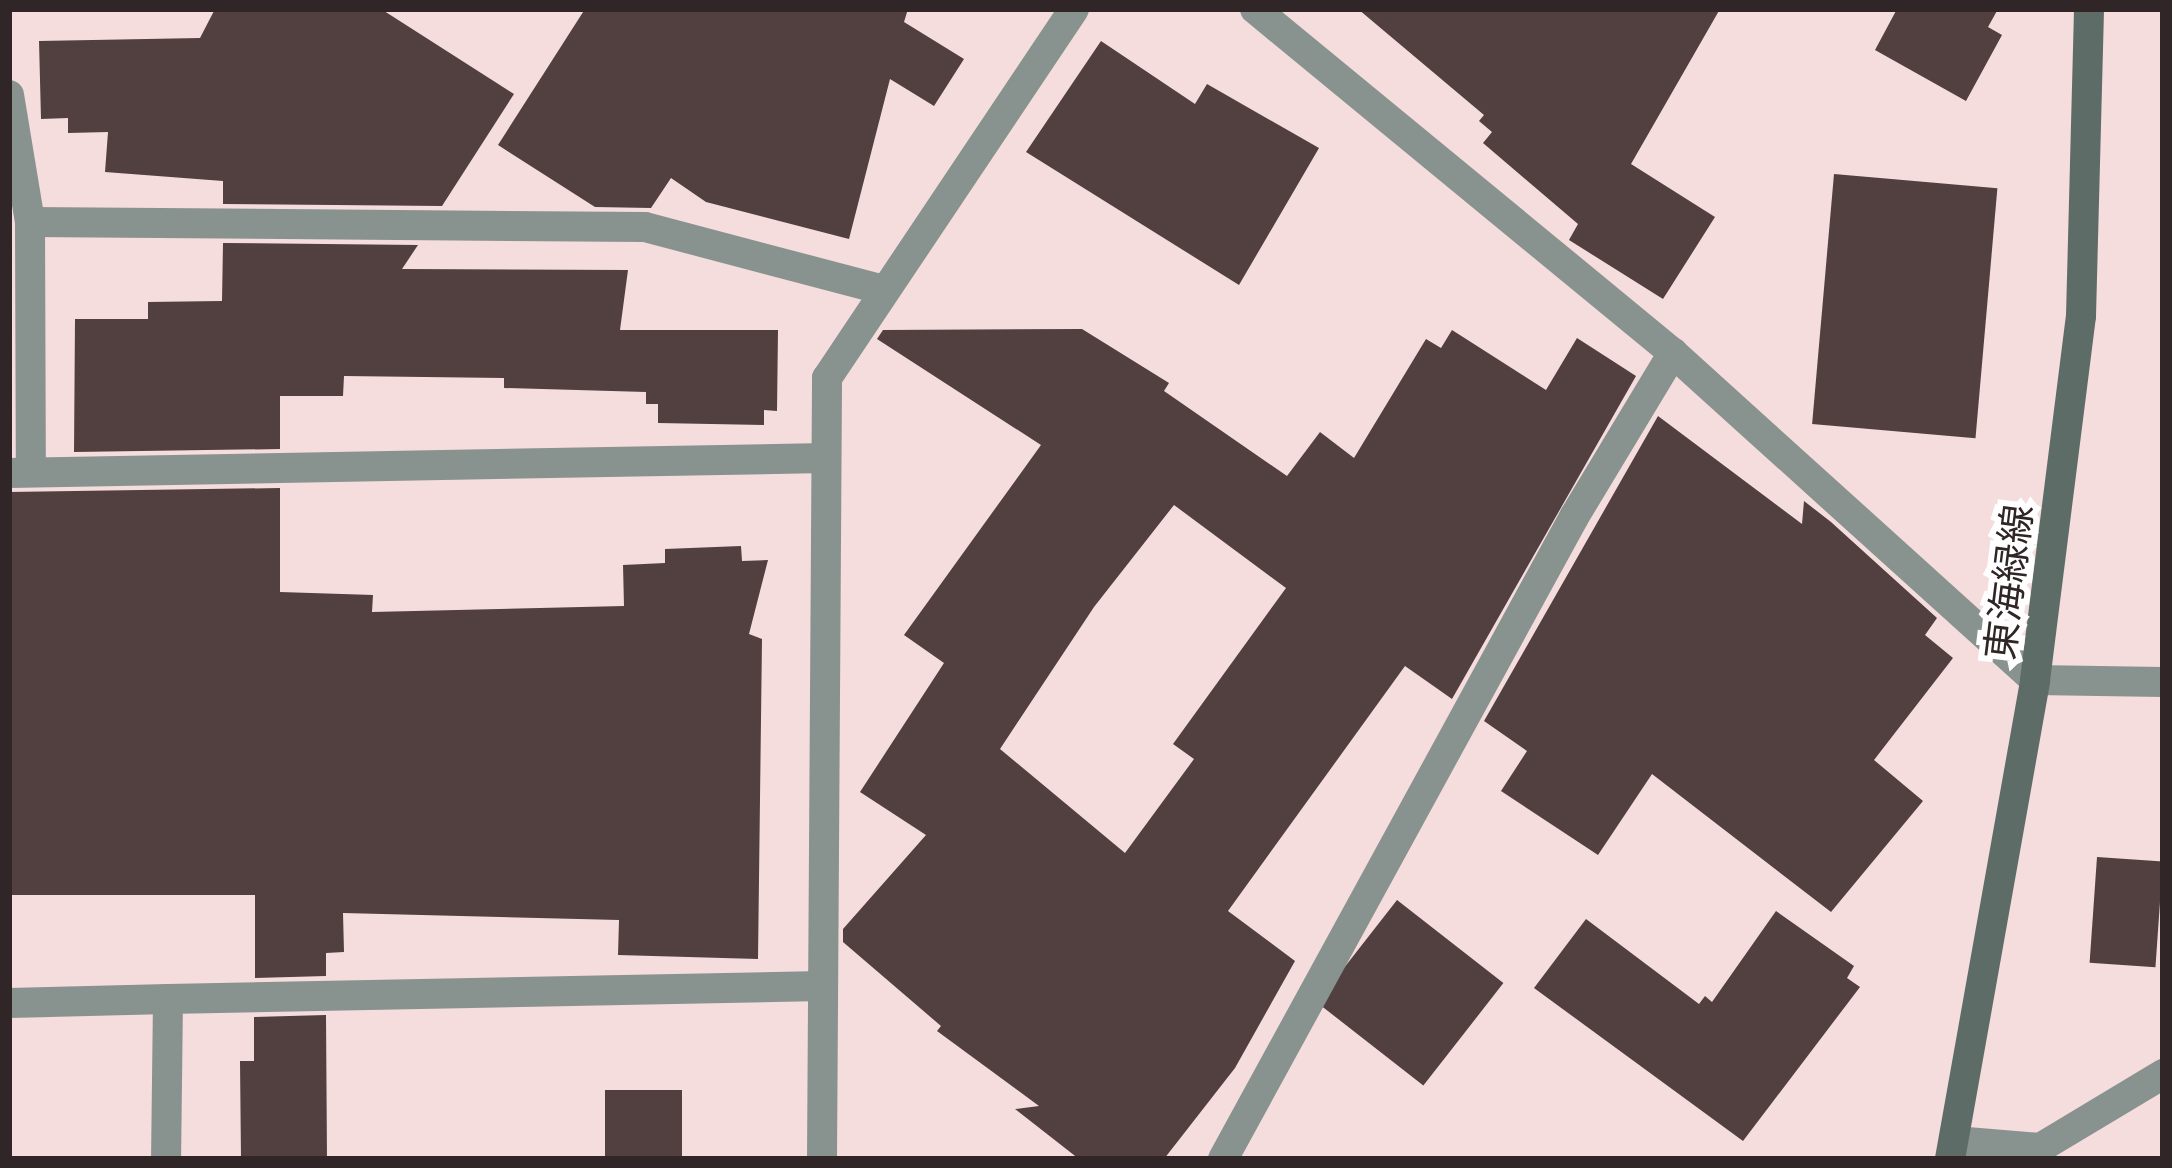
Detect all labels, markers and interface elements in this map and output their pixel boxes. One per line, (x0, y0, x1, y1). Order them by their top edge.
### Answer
street label: 東海緑線 (1975, 502, 2041, 662)

